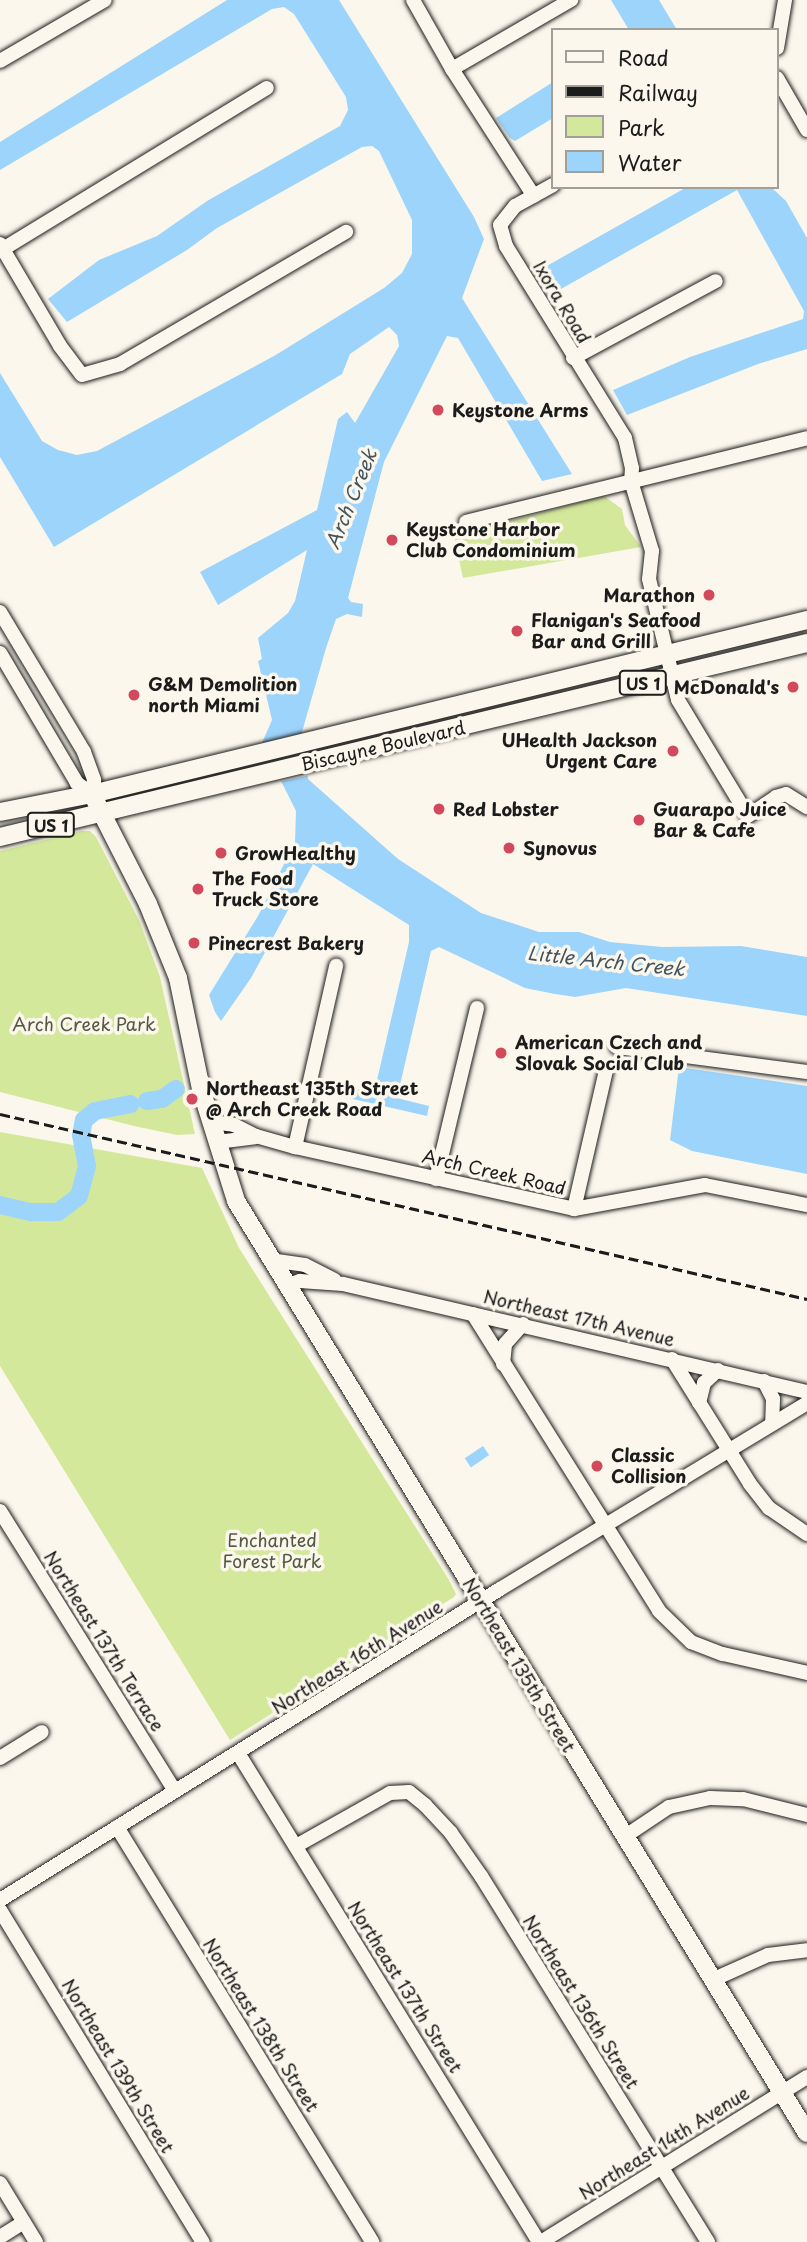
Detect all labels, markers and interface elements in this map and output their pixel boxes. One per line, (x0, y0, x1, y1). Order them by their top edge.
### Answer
legend (552, 28, 779, 189)
text: Road (618, 41, 669, 73)
text: Railway (618, 76, 698, 108)
text: Park (618, 111, 665, 143)
text: Water (618, 146, 681, 178)
street label: Ixora Road (529, 257, 595, 347)
place label: Keystone Arms (452, 399, 589, 421)
marker: Keystone Arms (430, 402, 446, 418)
water label: Arch Creek (320, 445, 382, 553)
place label: Keystone Harbor Club Condominium (406, 519, 576, 562)
marker: Keystone Harbor Club Condominium (384, 532, 400, 548)
place label: Marathon (604, 584, 695, 606)
marker: Marathon (701, 587, 717, 603)
place label: Flanigan's Seafood Bar and Grill (531, 610, 701, 652)
marker: Flanigan's Seafood Bar and Grill (509, 623, 525, 639)
road number: US 1 (618, 670, 668, 696)
place label: G&M Demolition north Miami (148, 674, 299, 716)
place label: McDonald's (674, 676, 779, 698)
marker: McDonald's (785, 679, 801, 695)
marker: G&M Demolition north Miami (126, 687, 142, 703)
street label: Biscayne Boulevard (298, 716, 468, 776)
place label: UHealth Jackson Urgent Care (501, 730, 657, 772)
marker: UHealth Jackson Urgent Care (663, 741, 683, 761)
place label: Red Lobster (453, 798, 561, 820)
place label: Guarapo Juice Bar & Cafe (653, 799, 786, 842)
marker: Red Lobster (431, 801, 447, 817)
road number: US 1 (26, 812, 76, 838)
marker: Guarapo Juice Bar & Cafe (631, 812, 647, 828)
place label: Synovus (523, 837, 597, 859)
marker: Synovus (501, 840, 517, 856)
place label: GrowHealthy (235, 842, 356, 864)
marker: GrowHealthy (213, 845, 229, 861)
place label: The Food Truck Store (212, 868, 319, 910)
marker: The Food Truck Store (190, 881, 206, 897)
place label: Pinecrest Bakery (208, 932, 364, 954)
marker: Pinecrest Bakery (186, 935, 202, 951)
water label: Little Arch Creek (525, 941, 687, 981)
park label: Arch Creek Park (10, 1013, 158, 1035)
place label: American Czech and Slovak Social Club (515, 1032, 703, 1074)
marker: American Czech and Slovak Social Club (493, 1045, 509, 1061)
place label: Northeast 135th Street @ Arch Creek Road (206, 1078, 418, 1120)
marker: Northeast 135th Street @ Arch Creek Road (184, 1091, 200, 1107)
street label: Arch Creek Road (418, 1145, 570, 1199)
street label: Northeast 17th Avenue (481, 1285, 677, 1351)
place label: Classic Collision (611, 1445, 686, 1488)
marker: Classic Collision (589, 1458, 605, 1474)
park label: Enchanted Forest Park (222, 1530, 322, 1572)
street label: Northeast 137th Terrace (39, 1547, 169, 1735)
street label: Northeast 135th Street (458, 1574, 580, 1756)
street label: Northeast 16th Avenue (267, 1595, 447, 1719)
street label: Northeast 137th Street (343, 1897, 467, 2077)
street label: Northeast 136th Street (518, 1911, 644, 2093)
street label: Northeast 138th Street (199, 1934, 323, 2116)
street label: Northeast 139th Street (58, 1975, 178, 2157)
street label: Northeast 14th Avenue (575, 2082, 753, 2204)

